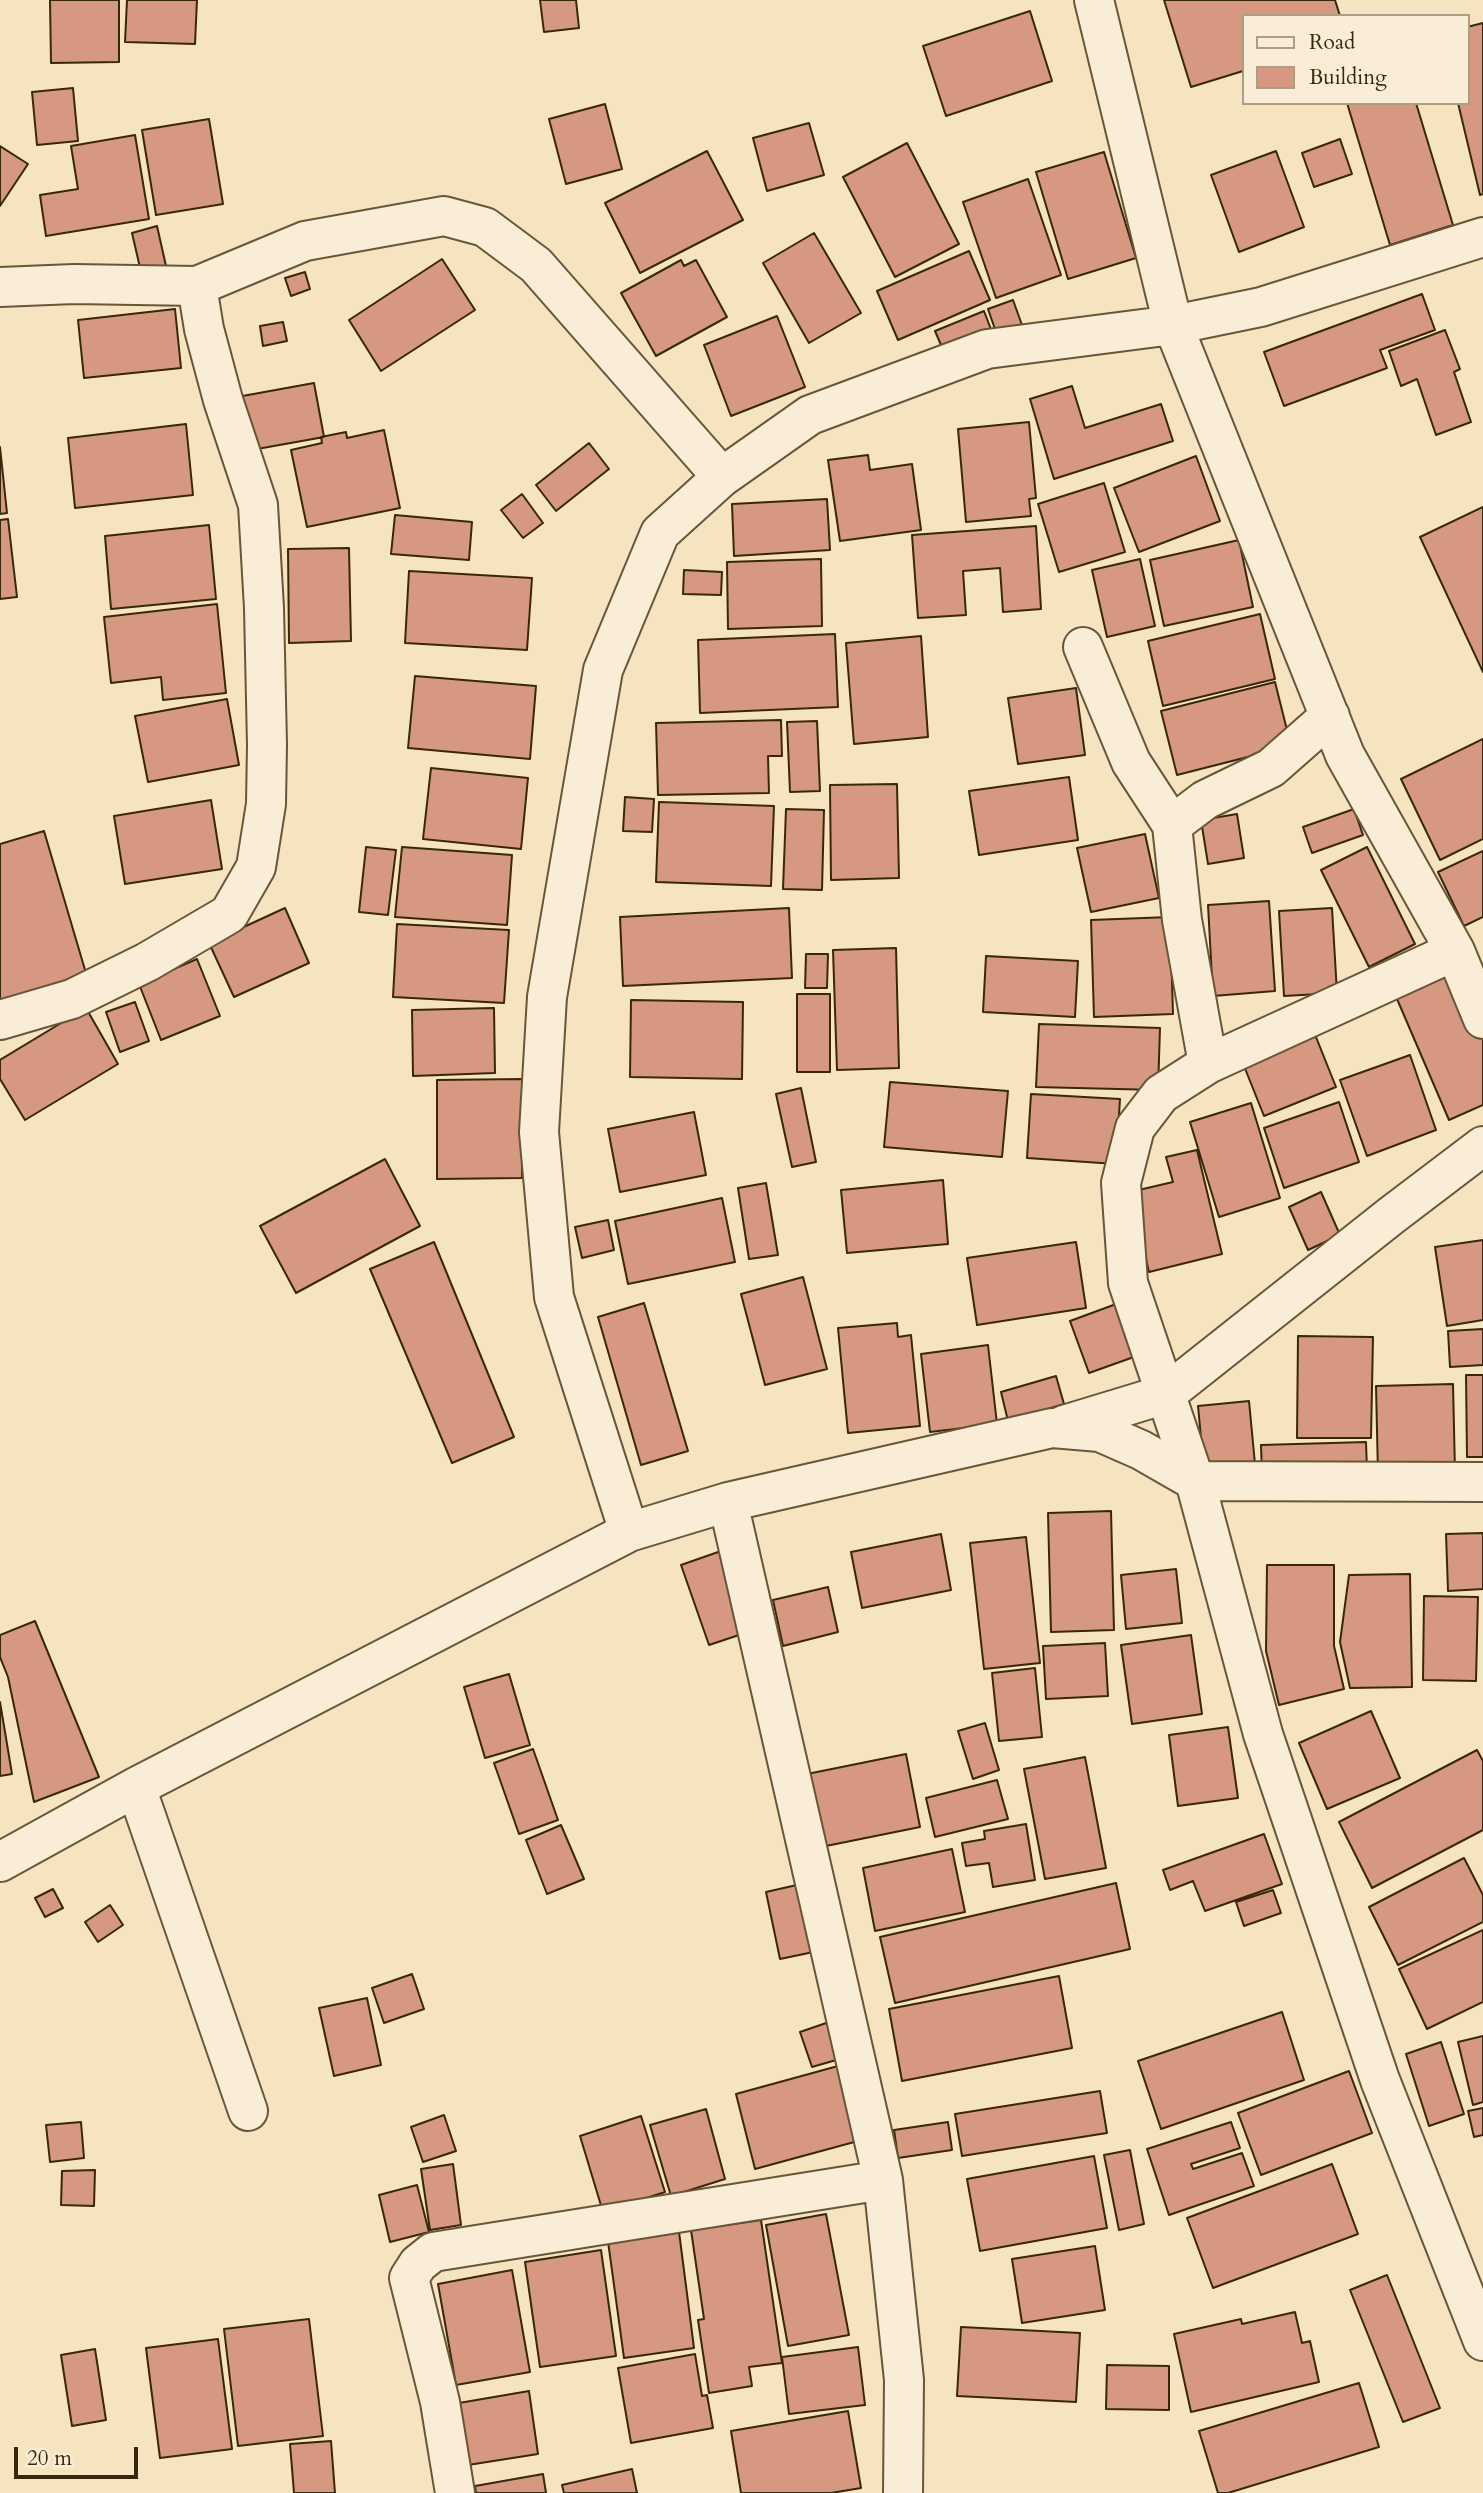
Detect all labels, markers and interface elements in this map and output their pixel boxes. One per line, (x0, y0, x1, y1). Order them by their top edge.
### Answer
legend (1242, 14, 1469, 105)
text: Road (1309, 28, 1355, 57)
text: Building (1309, 63, 1387, 92)
scale bar (18, 2434, 142, 2478)
text: 20 m (27, 2444, 72, 2473)

